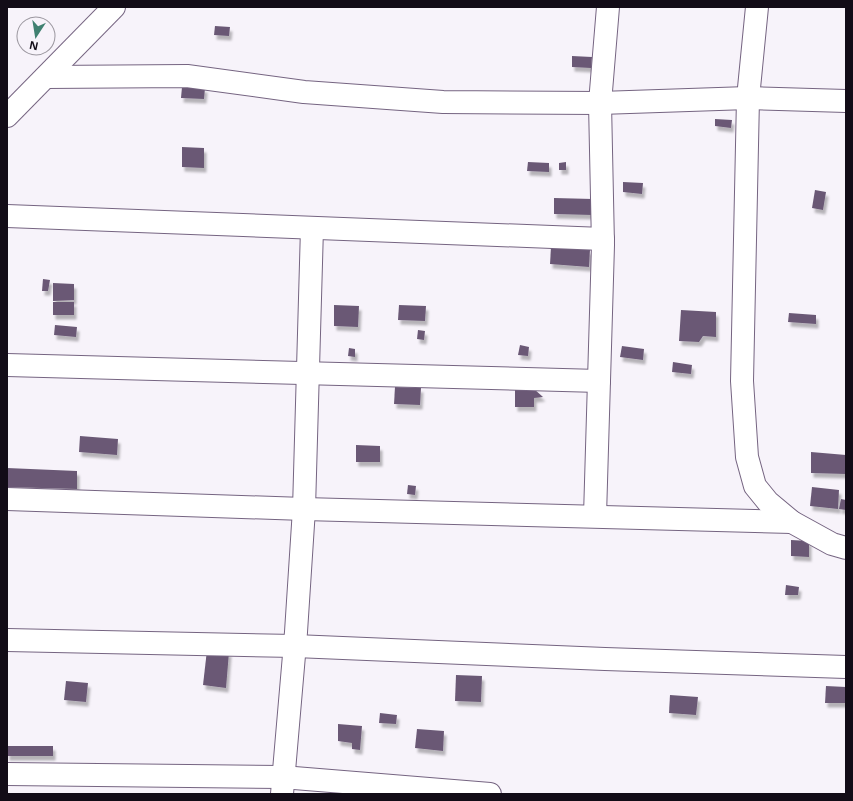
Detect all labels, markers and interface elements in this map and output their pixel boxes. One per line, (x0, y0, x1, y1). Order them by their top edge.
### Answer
north arrow (16, 16, 56, 56)
text: N (28, 38, 40, 55)

